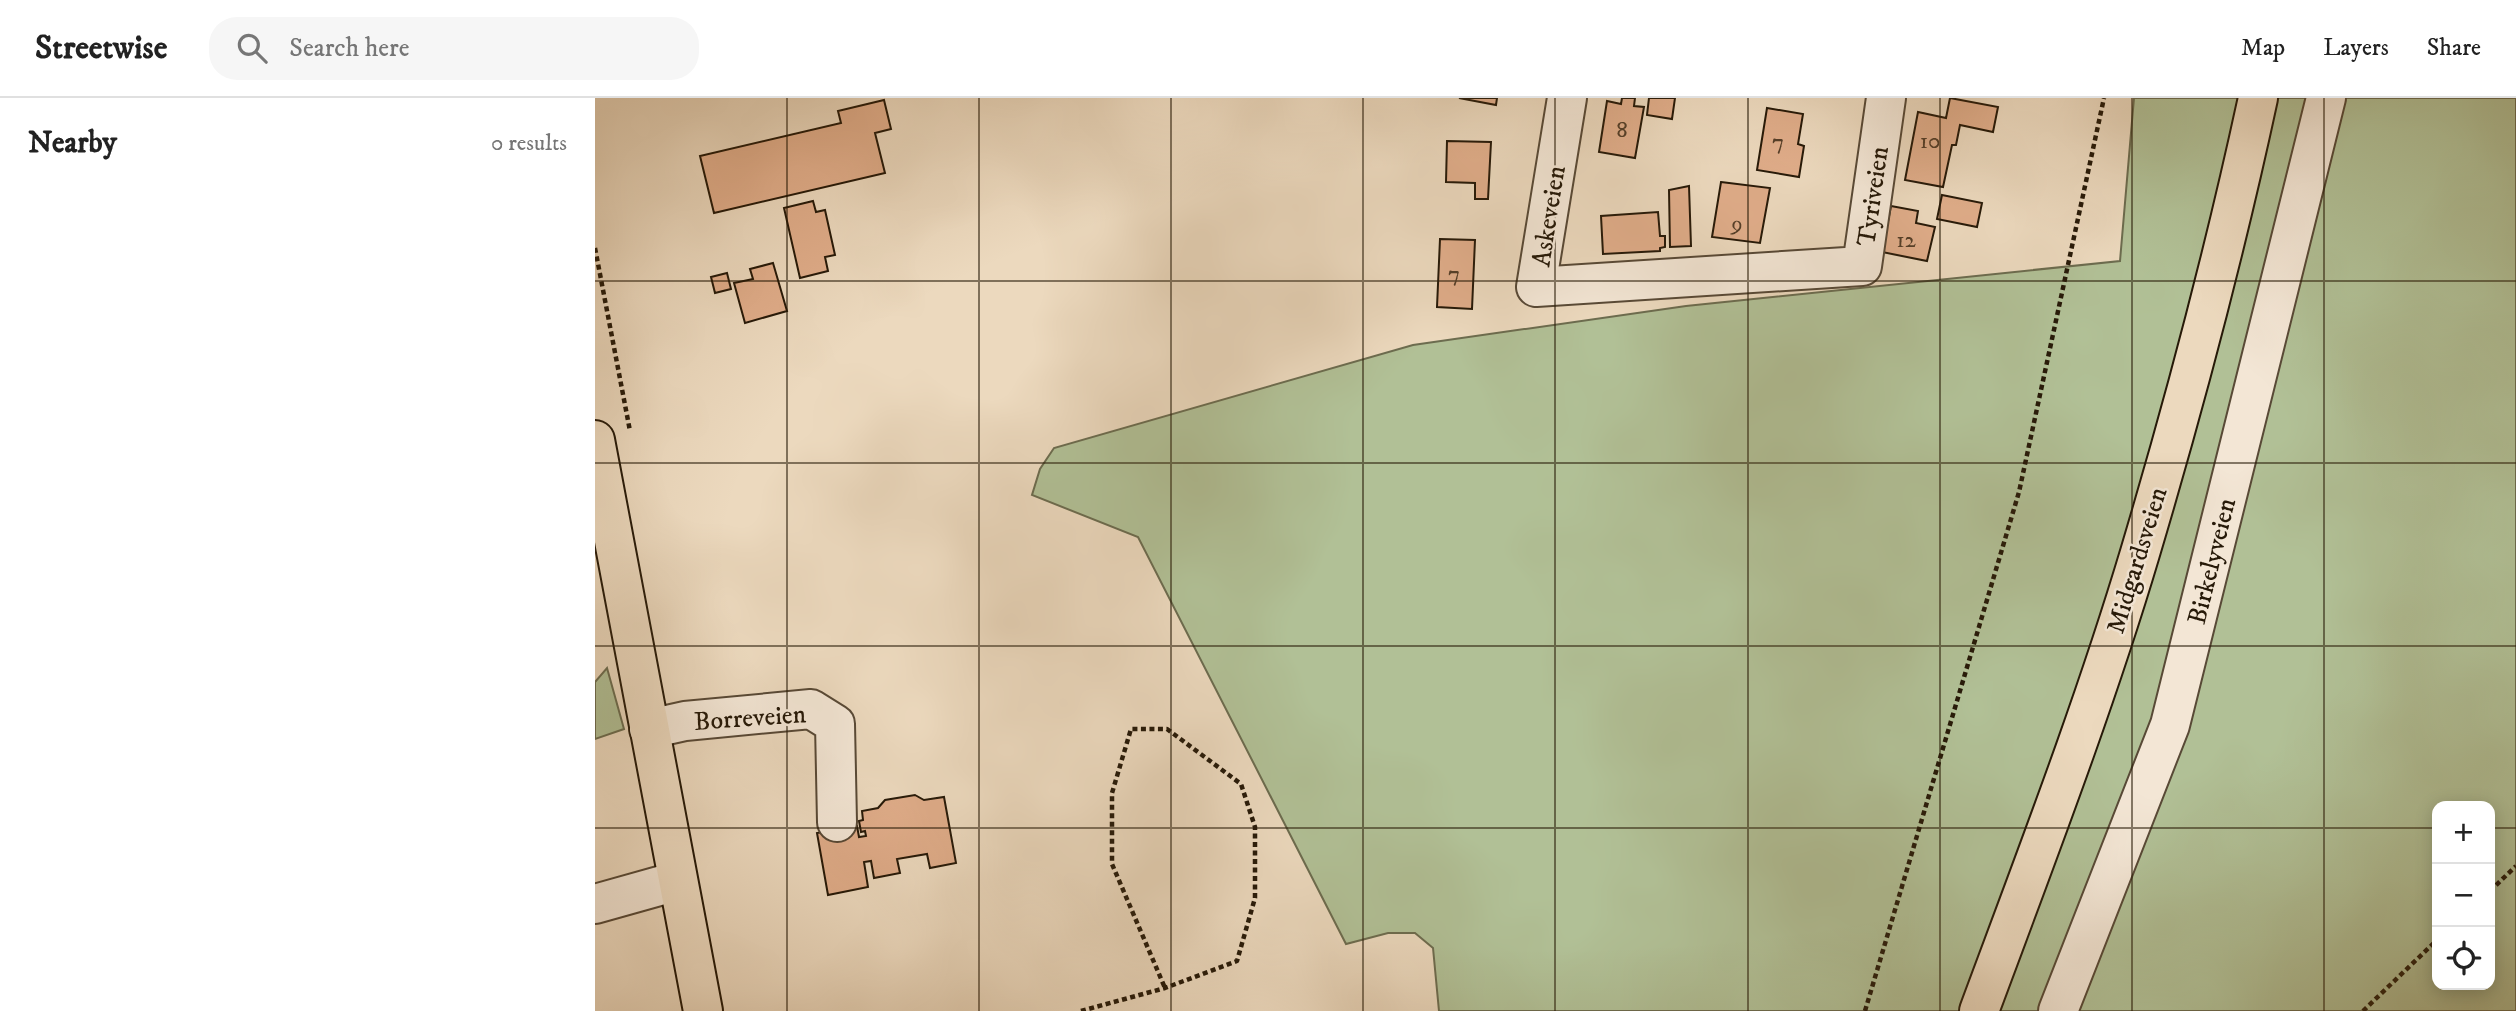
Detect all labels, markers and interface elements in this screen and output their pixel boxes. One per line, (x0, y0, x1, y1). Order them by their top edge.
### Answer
search box (209, 17, 699, 80)
text: Streetwise (35, 28, 167, 69)
icon: search (233, 29, 271, 67)
text: Search here (289, 32, 409, 65)
text: Map (2241, 33, 2285, 63)
text: Layers (2323, 33, 2389, 63)
text: Share (2427, 33, 2481, 63)
house number: 8 (1616, 116, 1628, 145)
text: Nearby (28, 125, 117, 162)
house number: 10 (1920, 127, 1940, 156)
house number: 7 (1772, 128, 1784, 157)
text: 0 results (491, 129, 567, 158)
street label: Tyriveien (1850, 144, 1897, 248)
street label: Askeveien (1525, 163, 1574, 269)
house number: 9 (1730, 210, 1743, 239)
house number: 12 (1896, 226, 1917, 255)
house number: 7 (1448, 260, 1460, 289)
street label: Midgardsveien (2099, 483, 2175, 638)
street label: Birkelyveien (2181, 494, 2244, 628)
street label: Borreveien (693, 698, 808, 739)
map controls (2432, 801, 2495, 990)
button: + (2432, 801, 2495, 864)
button: − (2432, 864, 2495, 927)
button: locate (2432, 927, 2495, 990)

